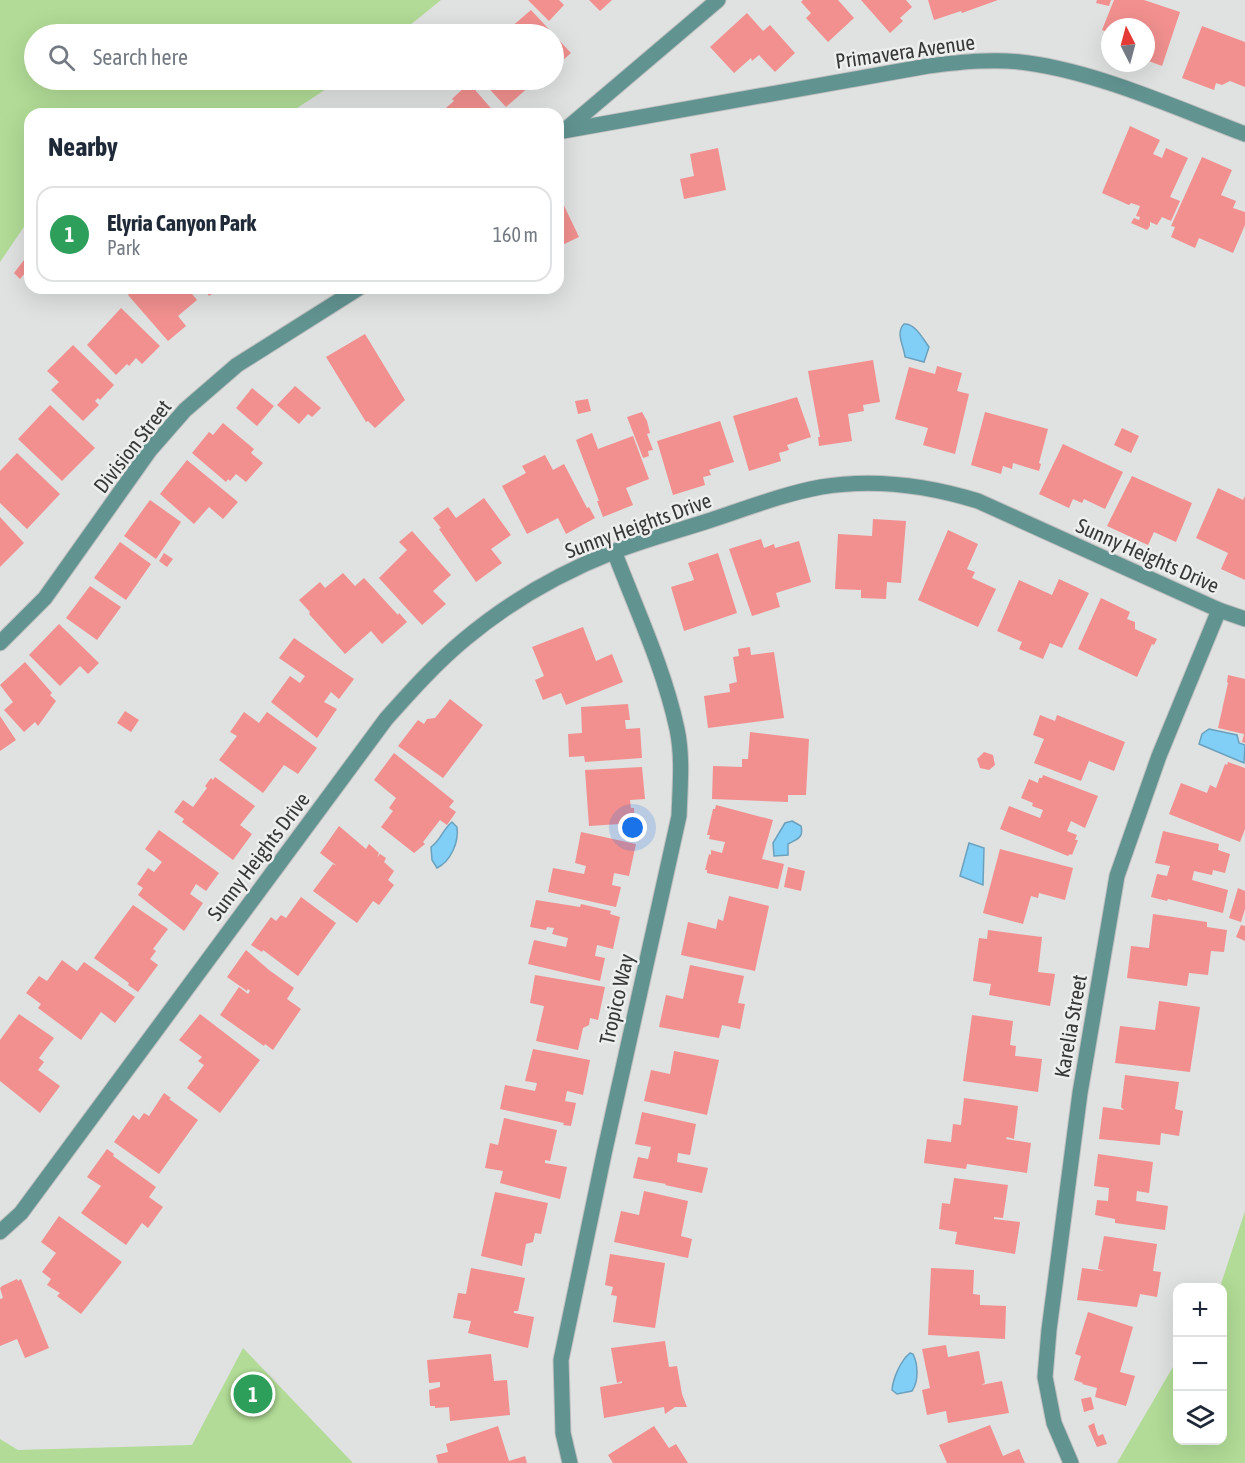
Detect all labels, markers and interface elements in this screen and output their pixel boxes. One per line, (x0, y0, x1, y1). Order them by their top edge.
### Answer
north arrow (1101, 18, 1155, 72)
search box (24, 24, 564, 90)
street label: Primavera Avenue (834, 29, 976, 73)
icon: search (45, 41, 78, 74)
text: Search here (93, 44, 188, 70)
text: Nearby (48, 132, 118, 162)
text: Elyria Canyon Park (107, 210, 256, 236)
text: 1 (65, 223, 74, 246)
text: 160 m (493, 223, 538, 246)
text: Park (107, 236, 140, 259)
street label: Division Street (88, 395, 176, 497)
street label: Sunny Heights Drive (562, 487, 714, 563)
street label: Sunny Heights Drive (1073, 513, 1223, 597)
street label: Sunny Heights Drive (202, 787, 314, 925)
your location (618, 813, 647, 842)
street label: Tropico Way (594, 951, 638, 1047)
street label: Karelia Street (1049, 972, 1091, 1080)
map controls (1173, 1283, 1227, 1445)
button: + (1173, 1283, 1227, 1337)
button: − (1173, 1337, 1227, 1391)
pin: 1 (234, 1372, 272, 1416)
button: layers (1173, 1391, 1227, 1445)

